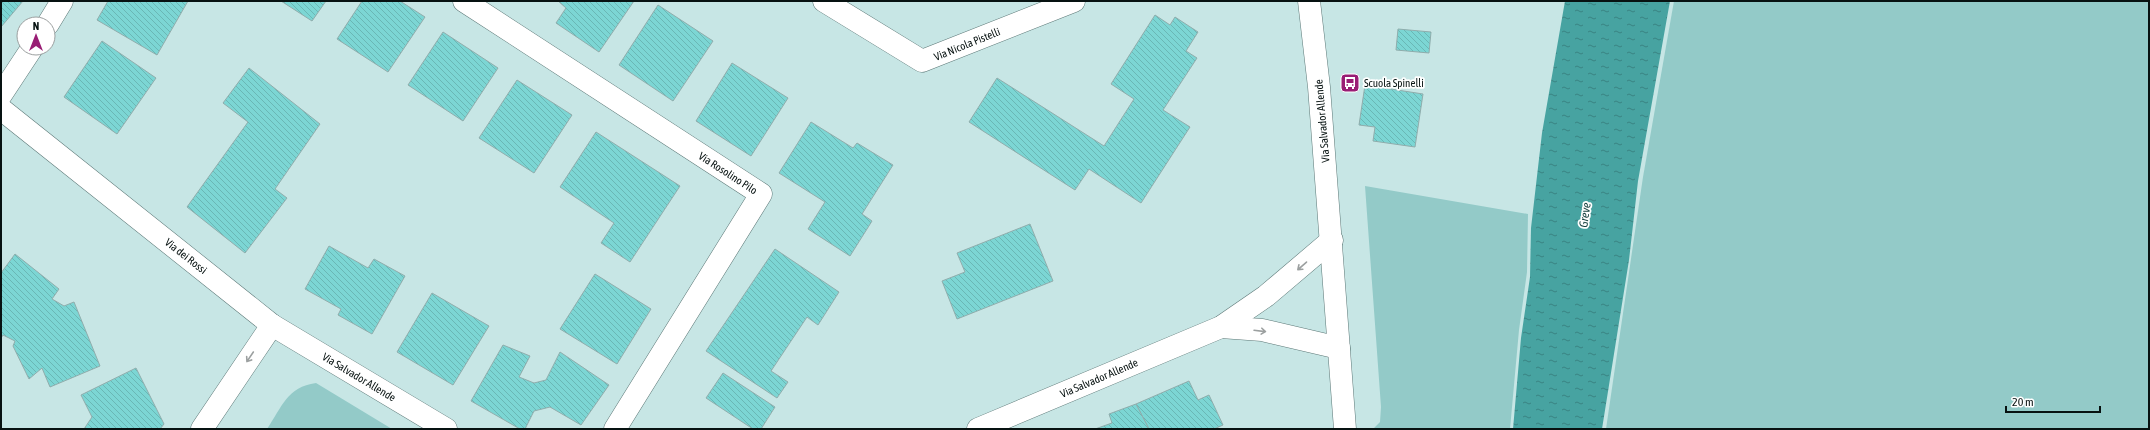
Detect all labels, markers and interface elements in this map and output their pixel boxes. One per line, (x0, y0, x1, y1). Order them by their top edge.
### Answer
north arrow (16, 16, 56, 56)
text: N (33, 20, 39, 32)
street label: Via Nicola Pistelli (932, 25, 1002, 63)
bus stop icon: Scuola Spinelli (1339, 72, 1361, 94)
place label: Scuola Spinelli (1364, 77, 1424, 89)
street label: Via Salvador Allende (1312, 79, 1332, 163)
street label: Via Rosolino Pilo (696, 150, 760, 196)
water label: Greve (1576, 201, 1594, 228)
street label: Via dei Rossi (163, 236, 209, 276)
one-way arrow (1297, 261, 1307, 271)
one-way arrow (1253, 327, 1266, 334)
street label: Via Salvador Allende (320, 350, 398, 404)
one-way arrow (246, 351, 254, 363)
street label: Via Salvador Allende (1058, 356, 1140, 400)
scale bar (2006, 388, 2100, 414)
text: 20 m (2012, 395, 2034, 409)

